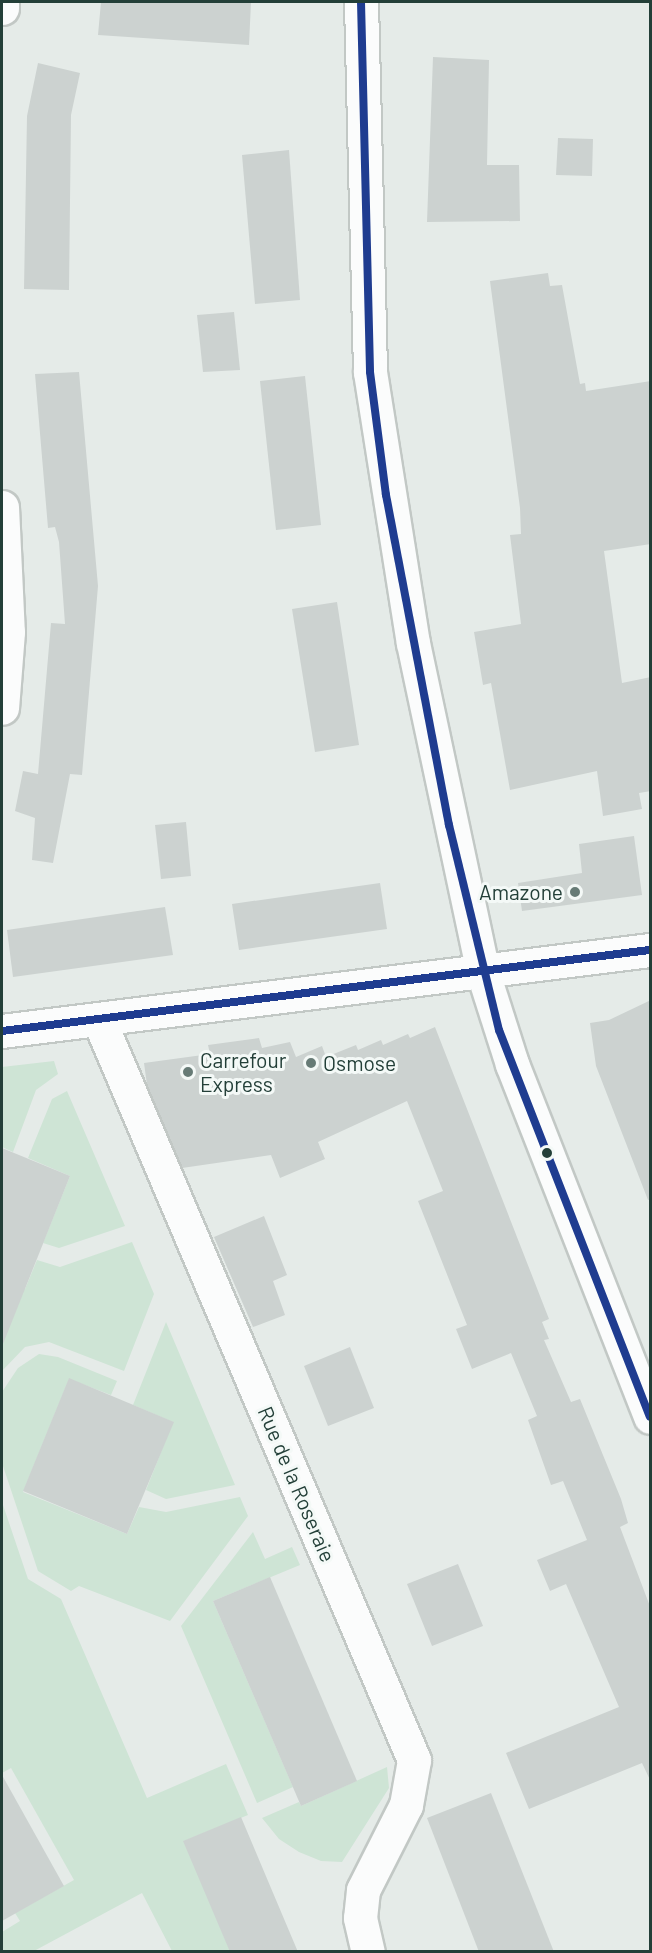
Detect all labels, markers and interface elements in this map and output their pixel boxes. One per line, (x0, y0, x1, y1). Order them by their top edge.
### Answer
place label: Amazone (479, 879, 563, 905)
marker: Amazone (568, 885, 582, 899)
place label: Carrefour Express (200, 1047, 286, 1097)
place label: Osmose (323, 1050, 396, 1076)
marker: Osmose (304, 1056, 318, 1070)
marker: Carrefour Express (181, 1065, 195, 1079)
unlabelled marker (541, 1147, 553, 1159)
street label: Rue de la Roseraie (253, 1402, 341, 1566)

